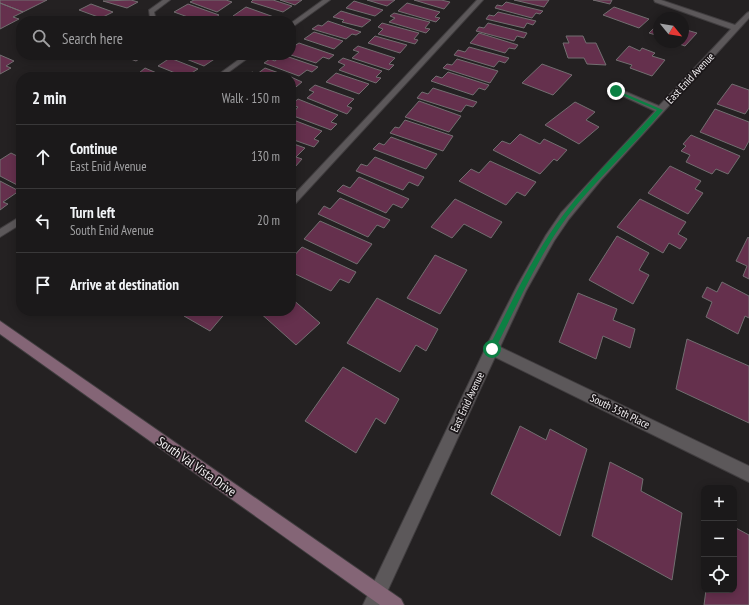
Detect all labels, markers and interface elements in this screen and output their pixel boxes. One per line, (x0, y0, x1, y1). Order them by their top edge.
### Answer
north arrow (653, 12, 689, 48)
search box (16, 16, 296, 60)
icon: search (30, 27, 52, 49)
text: Search here (62, 29, 123, 48)
street label: East Enid Avenue (663, 49, 718, 106)
route end (607, 82, 625, 100)
text: 2 min (32, 87, 66, 109)
text: Walk · 150 m (222, 90, 280, 107)
text: Continue (70, 139, 117, 158)
icon: ahead (32, 146, 54, 168)
text: 130 m (251, 148, 280, 165)
text: East Enid Avenue (70, 158, 147, 175)
text: Turn left (70, 203, 115, 222)
icon: left (32, 210, 54, 232)
text: 20 m (257, 212, 280, 229)
text: South Enid Avenue (70, 222, 154, 239)
icon: arrive (32, 274, 54, 296)
text: Arrive at destination (70, 275, 179, 294)
route start (483, 340, 501, 358)
street label: East Enid Avenue (447, 369, 487, 434)
street label: South 35th Place (588, 391, 653, 432)
street label: South Val Vista Drive (154, 433, 240, 500)
map controls (701, 485, 737, 593)
button: + (701, 485, 737, 521)
button: − (701, 521, 737, 557)
button: locate (701, 557, 737, 593)

